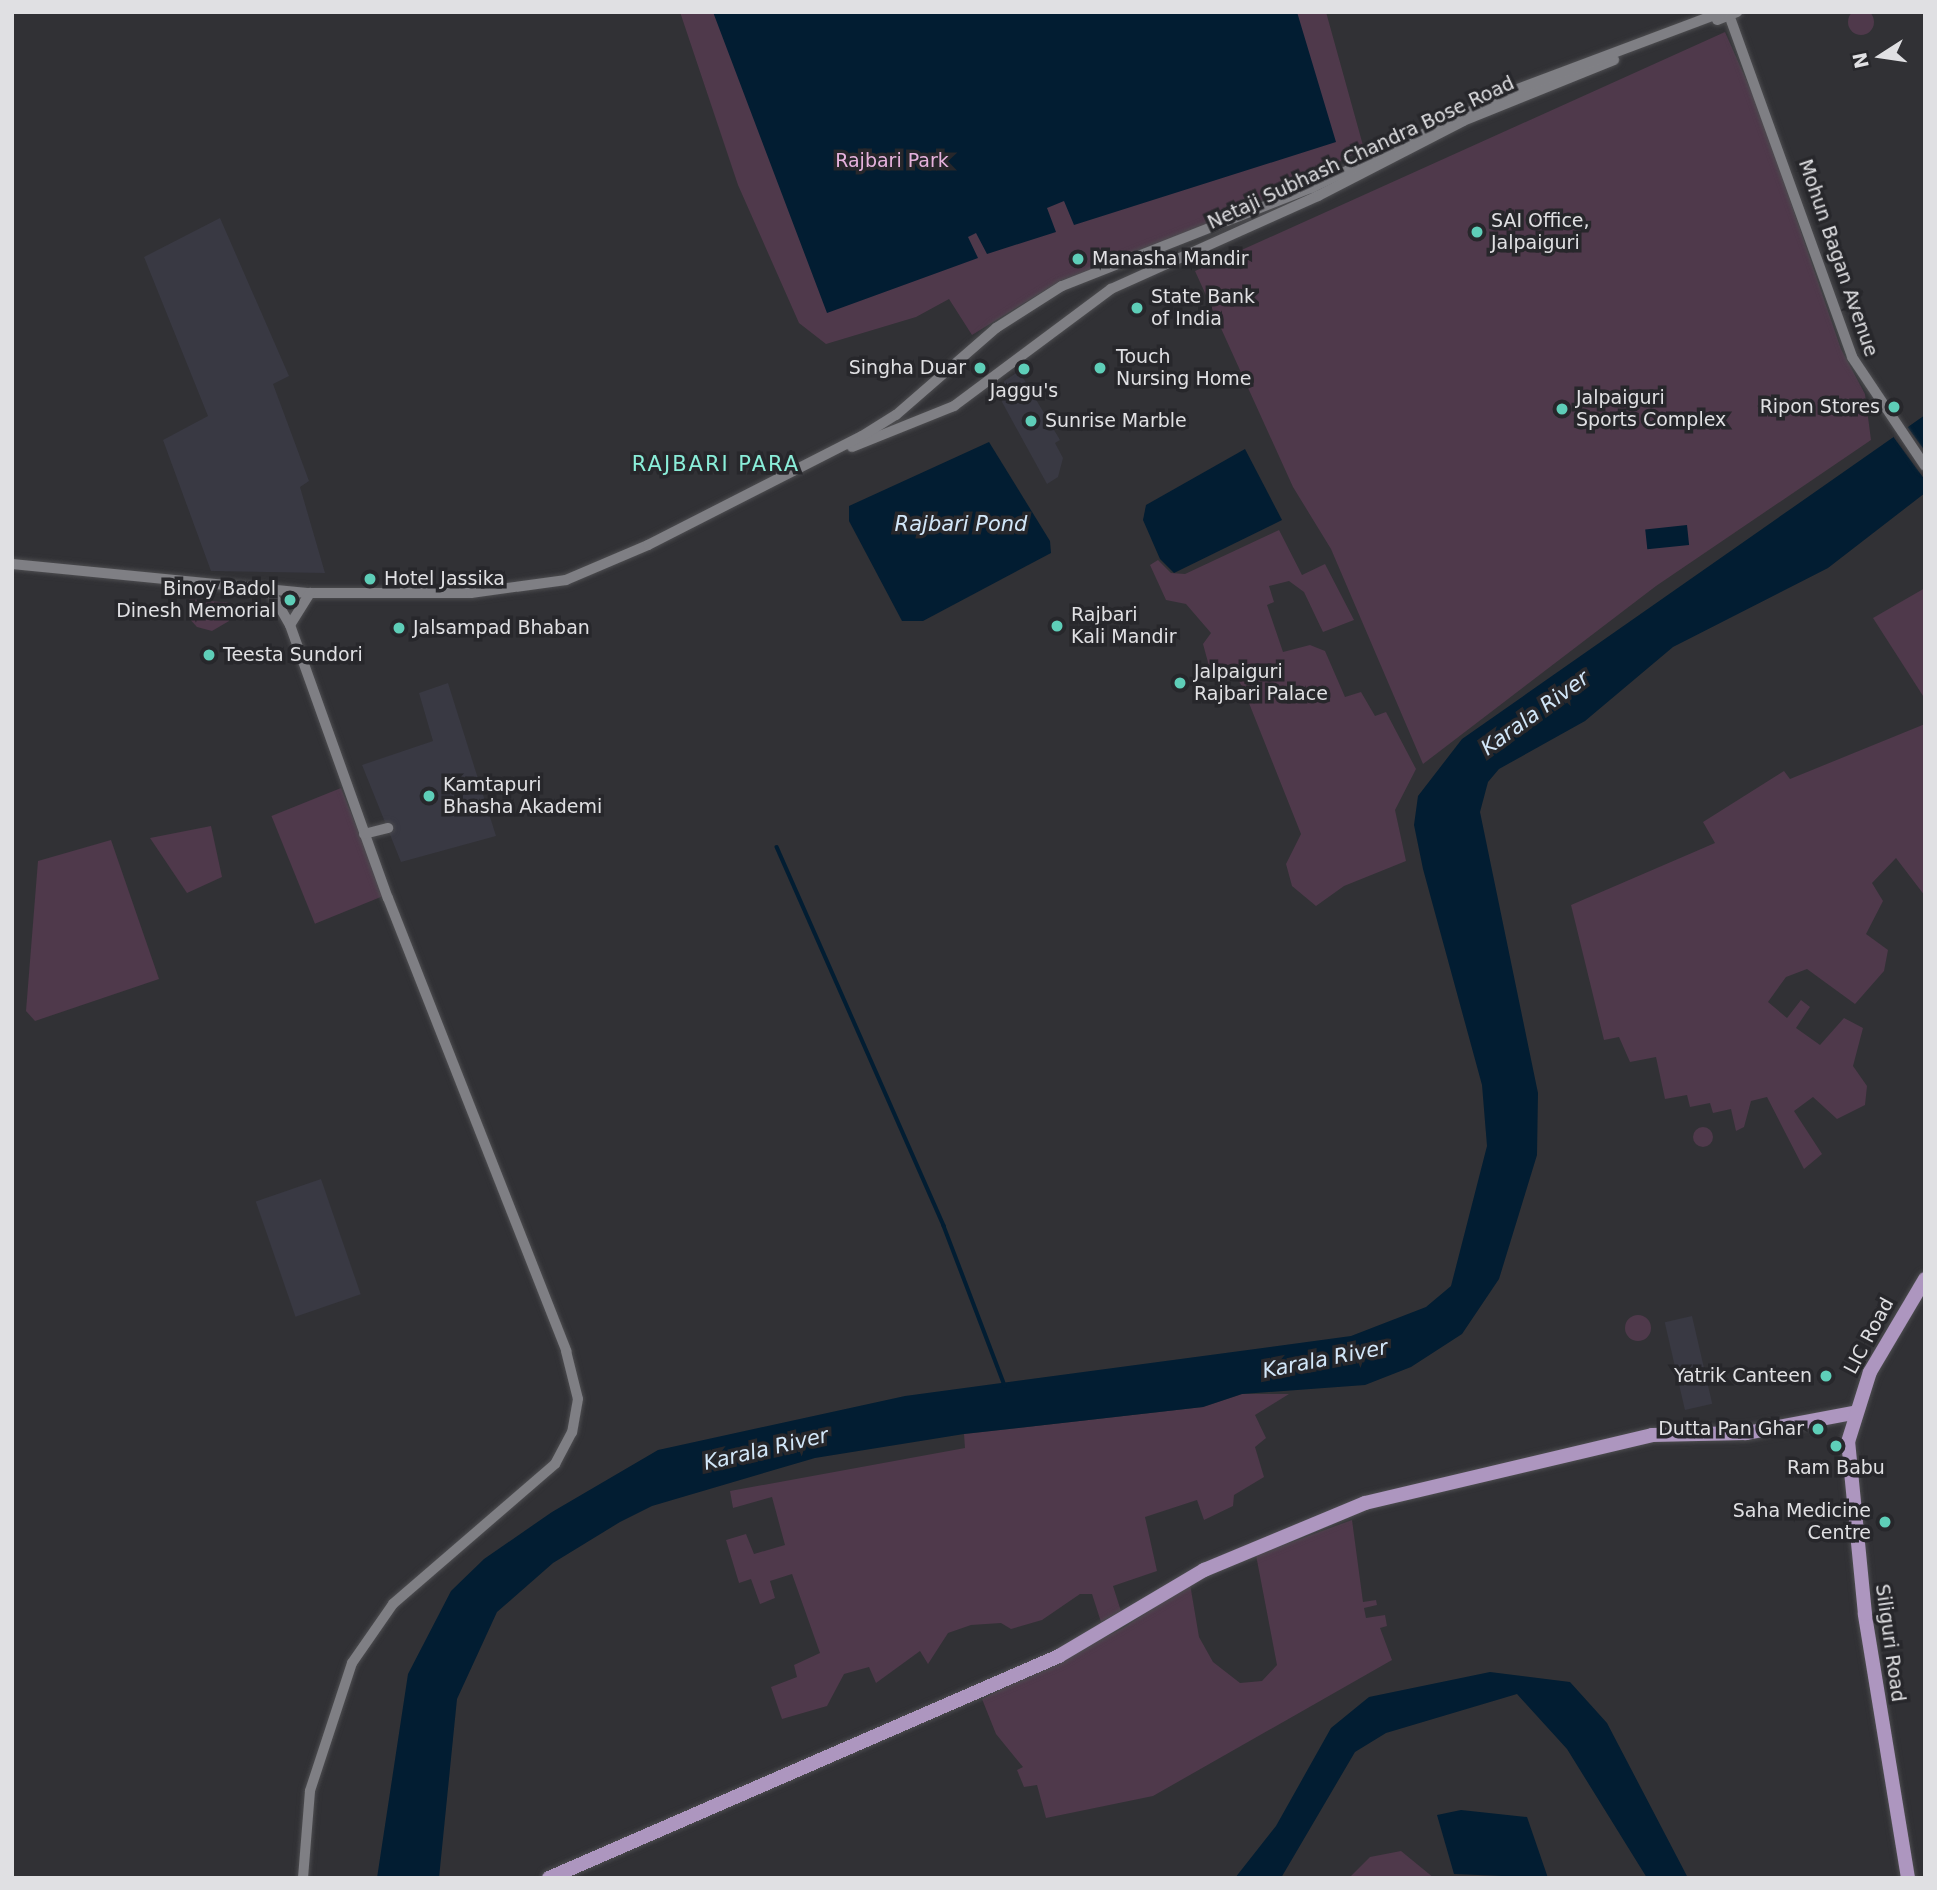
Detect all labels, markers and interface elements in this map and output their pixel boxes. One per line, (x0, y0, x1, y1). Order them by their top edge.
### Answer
north arrow (1846, 21, 1916, 91)
text: N (1848, 50, 1873, 70)
street label: Netaji Subhash Chandra Bose Road (1204, 72, 1518, 234)
park label: Rajbari Park (835, 150, 949, 172)
street label: Mohun Bagan Avenue (1793, 156, 1883, 360)
place label: SAI Office, Jalpaiguri (1491, 210, 1590, 254)
marker: SAI Office, Jalpaiguri (1469, 224, 1485, 240)
place label: Manasha Mandir (1092, 248, 1249, 270)
marker: Manasha Mandir (1070, 251, 1086, 267)
place label: State Bank of India (1151, 286, 1255, 330)
marker: State Bank of India (1129, 300, 1145, 316)
place label: Touch Nursing Home (1116, 346, 1251, 390)
place label: Singha Duar (849, 357, 966, 379)
marker: Touch Nursing Home (1090, 358, 1110, 378)
marker: Singha Duar (972, 360, 988, 376)
marker: Jaggu's (1016, 361, 1032, 377)
place label: Jaggu's (990, 380, 1058, 402)
place label: Jalpaiguri Sports Complex (1576, 387, 1726, 431)
place label: Ripon Stores (1760, 396, 1880, 418)
marker: Ripon Stores (1886, 399, 1902, 415)
marker: Jalpaiguri Sports Complex (1554, 401, 1570, 417)
place label: Sunrise Marble (1045, 410, 1187, 432)
marker: Sunrise Marble (1023, 413, 1039, 429)
district label: RAJBARI PARA (633, 451, 799, 477)
water label: Rajbari Pond (895, 511, 1027, 537)
place label: Hotel Jassika (384, 568, 505, 590)
marker: Hotel Jassika (362, 571, 378, 587)
place label: Binoy Badol Dinesh Memorial (116, 578, 276, 622)
marker: Binoy Badol Dinesh Memorial (282, 592, 298, 608)
place label: Rajbari Kali Mandir (1071, 604, 1177, 648)
place label: Jalsampad Bhaban (413, 617, 590, 639)
marker: Rajbari Kali Mandir (1049, 618, 1065, 634)
marker: Jalsampad Bhaban (391, 620, 407, 636)
place label: Teesta Sundori (223, 644, 363, 666)
marker: Teesta Sundori (201, 647, 217, 663)
place label: Jalpaiguri Rajbari Palace (1194, 661, 1328, 705)
water label: Karala River (1476, 665, 1594, 761)
marker: Jalpaiguri Rajbari Palace (1172, 675, 1188, 691)
place label: Kamtapuri Bhasha Akademi (443, 774, 602, 818)
marker: Kamtapuri Bhasha Akademi (421, 788, 437, 804)
street label: LIC Road (1839, 1294, 1899, 1378)
water label: Karala River (1260, 1334, 1390, 1384)
place label: Yatrik Canteen (1674, 1365, 1812, 1387)
marker: Yatrik Canteen (1818, 1368, 1834, 1384)
place label: Dutta Pan Ghar (1658, 1418, 1804, 1440)
marker: Dutta Pan Ghar (1810, 1421, 1826, 1437)
water label: Karala River (701, 1422, 831, 1476)
marker: Ram Babu (1828, 1438, 1844, 1454)
place label: Ram Babu (1787, 1457, 1885, 1479)
place label: Saha Medicine Centre (1733, 1500, 1871, 1544)
marker: Saha Medicine Centre (1877, 1514, 1893, 1530)
street label: Siliguri Road (1870, 1583, 1910, 1703)

